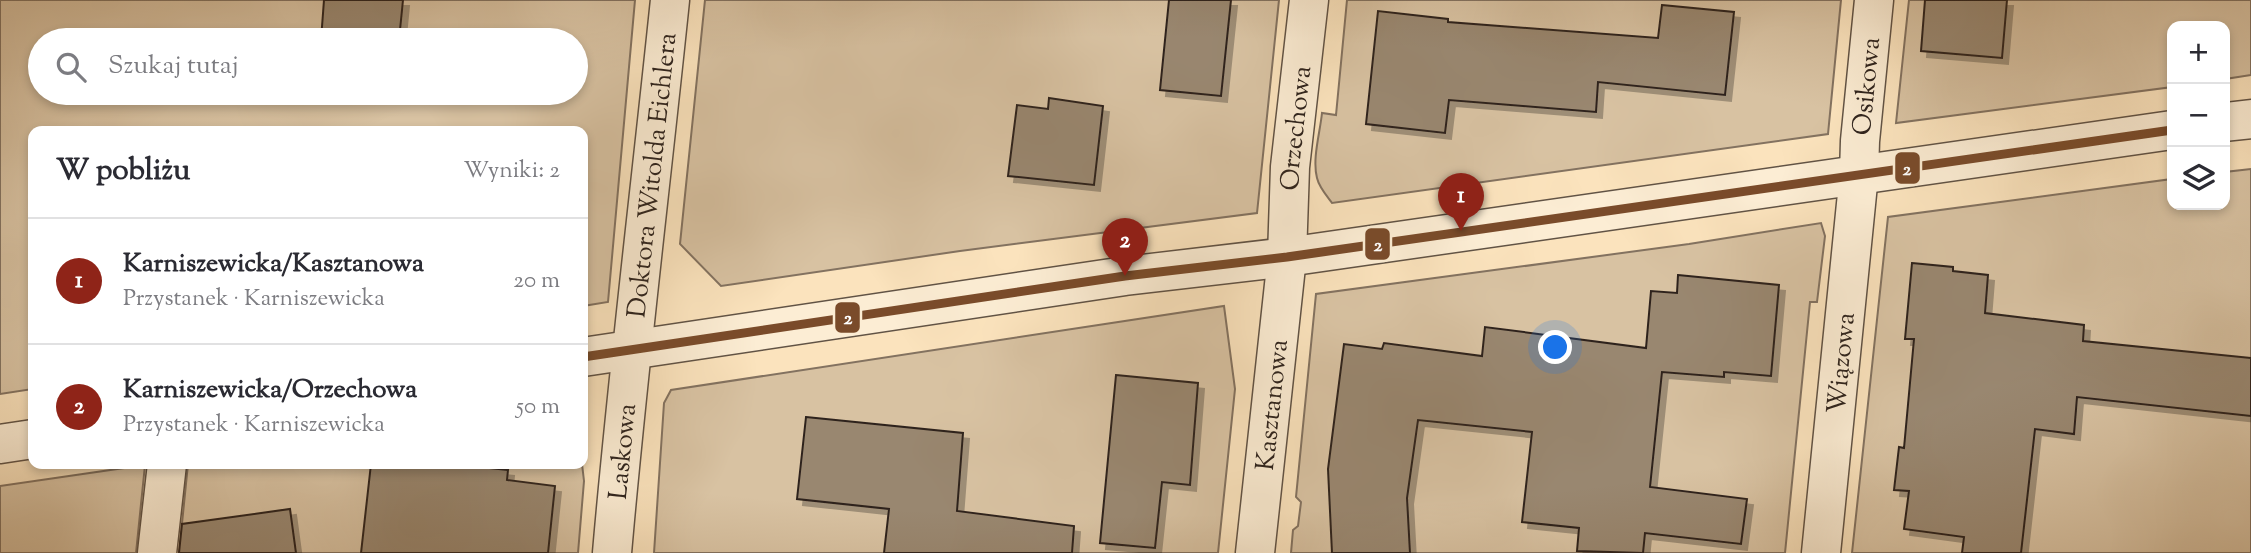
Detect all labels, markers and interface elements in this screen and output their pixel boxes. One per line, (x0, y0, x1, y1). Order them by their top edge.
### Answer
map controls (2167, 21, 2230, 210)
button: + (2167, 21, 2230, 84)
search box (28, 28, 588, 105)
street label: Doktora Witolda Eichlera (619, 31, 687, 320)
street label: Osikowa (1845, 36, 1891, 137)
icon: search (52, 48, 90, 86)
text: Szukaj tutaj (108, 48, 239, 85)
street label: Orzechowa (1273, 64, 1322, 191)
button: − (2167, 84, 2230, 147)
button: layers (2167, 147, 2230, 210)
text: W pobliżu (56, 150, 190, 193)
line badge: 2 (1894, 151, 1921, 185)
text: Wyniki: 2 (464, 155, 560, 188)
text: 2 (1903, 157, 1912, 184)
pin: 1 (1438, 173, 1484, 231)
pin: 2 (1102, 218, 1148, 276)
line badge: 2 (1364, 227, 1391, 261)
text: 2 (1374, 233, 1383, 260)
text: Karniszewicka/Kasztanowa (123, 246, 424, 283)
text: 1 (75, 265, 83, 298)
text: 20 m (513, 265, 560, 298)
text: Przystanek · Karniszewicka (123, 283, 385, 316)
line badge: 2 (834, 301, 861, 334)
text: 2 (844, 306, 853, 333)
street label: Wiązowa (1819, 311, 1866, 416)
your location (1538, 330, 1572, 364)
street label: Kasztanowa (1248, 338, 1299, 473)
text: Karniszewicka/Orzechowa (123, 372, 417, 409)
text: 2 (74, 391, 84, 424)
text: 50 m (516, 391, 560, 424)
street label: Laskowa (601, 402, 647, 501)
text: Przystanek · Karniszewicka (123, 409, 385, 442)

